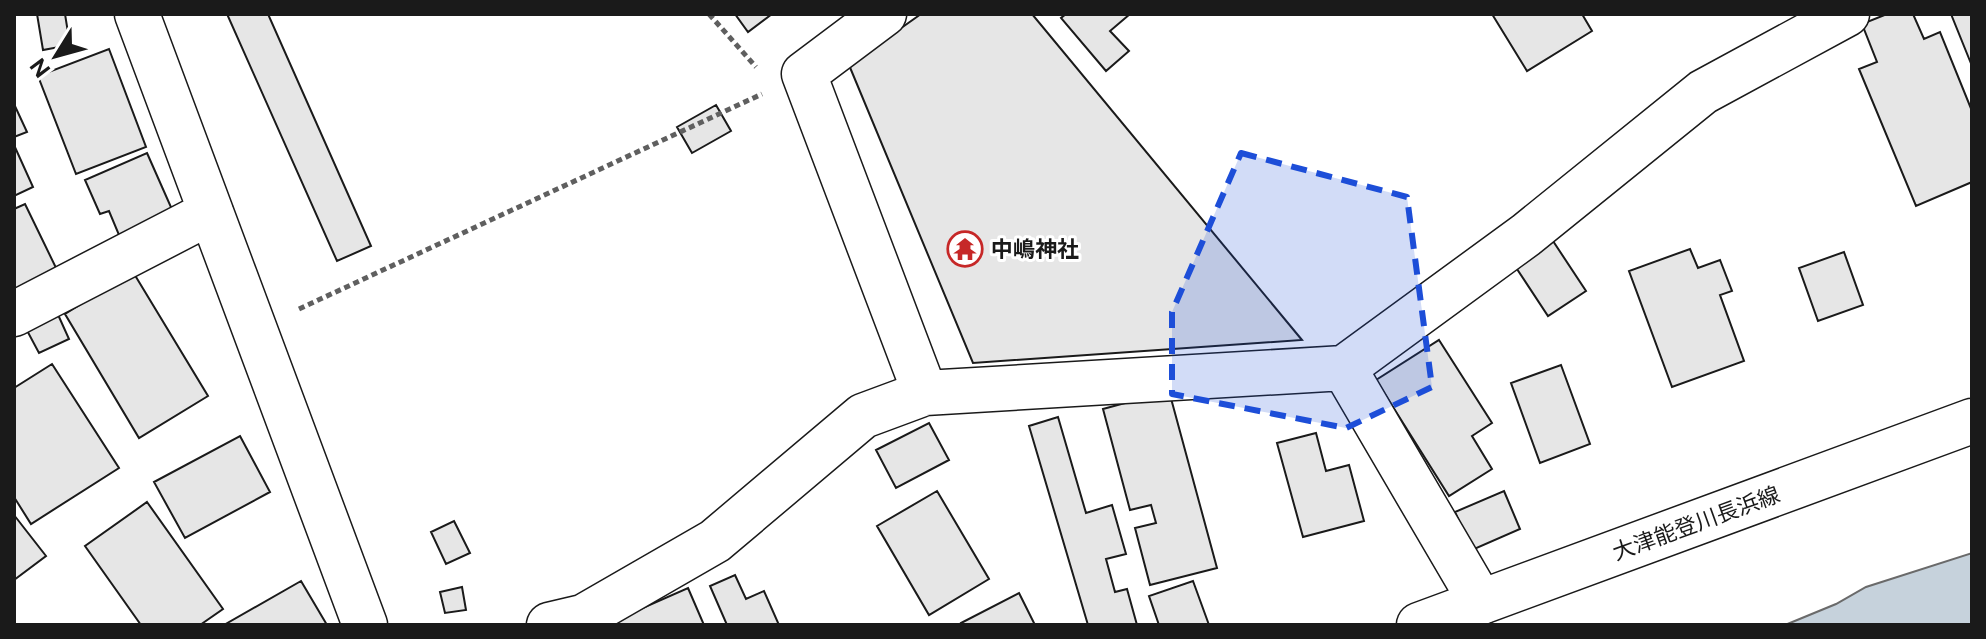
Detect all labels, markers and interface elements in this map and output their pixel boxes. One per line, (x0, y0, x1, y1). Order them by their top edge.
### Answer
north arrow (16, 16, 96, 96)
text: N (24, 53, 56, 83)
temple icon: 中嶋神社 (946, 230, 984, 268)
place label: 中嶋神社 (991, 236, 1079, 262)
street label: 大津能登川長浜線 (1609, 481, 1783, 565)

